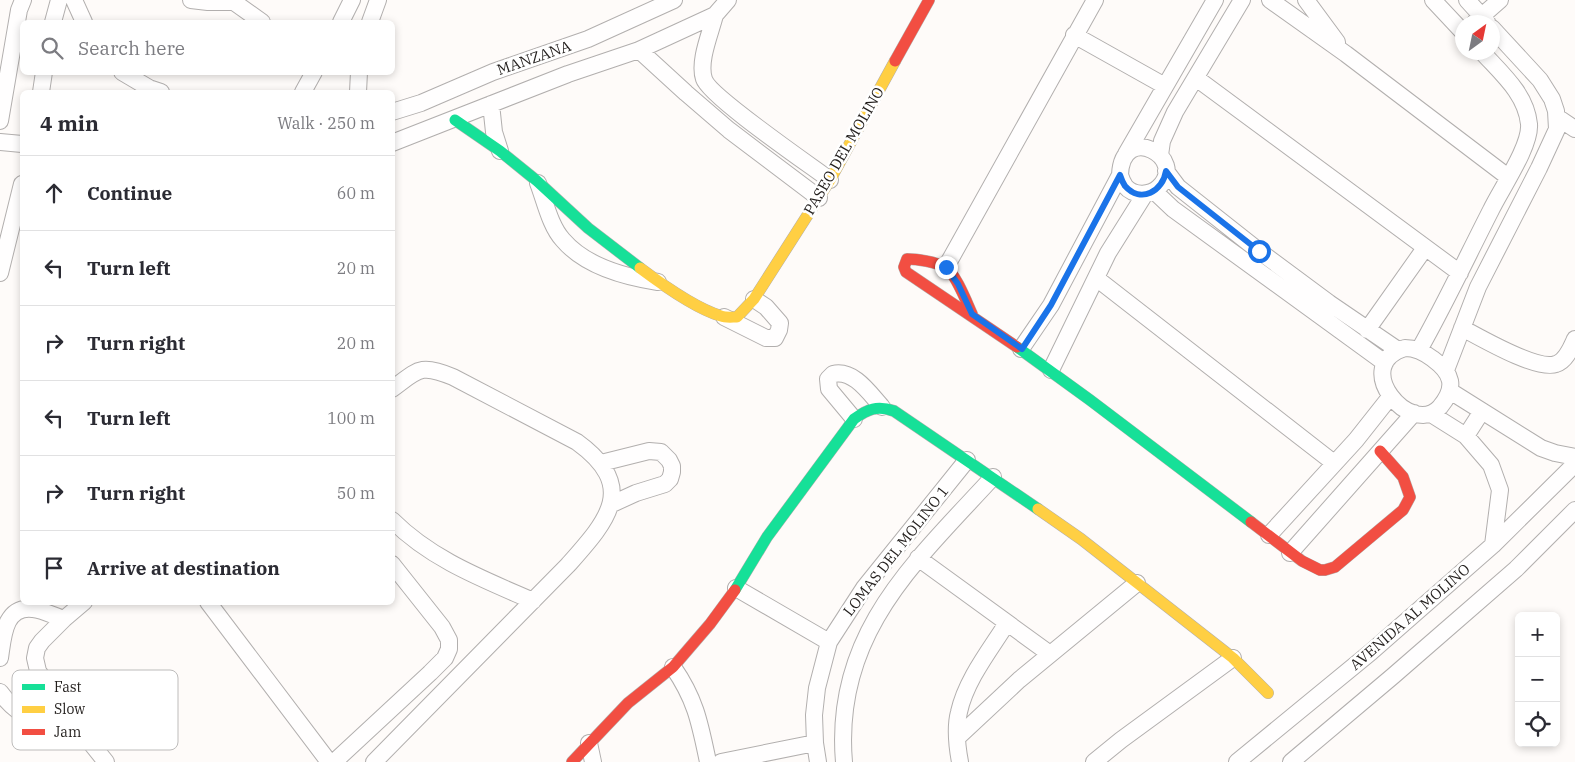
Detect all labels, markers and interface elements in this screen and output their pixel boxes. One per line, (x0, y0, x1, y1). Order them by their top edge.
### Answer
north arrow (1455, 15, 1500, 60)
search box (20, 20, 395, 75)
icon: search (38, 34, 66, 62)
text: Search here (78, 36, 185, 60)
street label: MANZANA (494, 36, 574, 79)
street label: PASEO DEL MOLINO (799, 83, 888, 218)
text: 4 min (40, 109, 99, 137)
text: Walk · 250 m (277, 113, 375, 133)
icon: ahead (40, 179, 68, 207)
text: Continue (87, 181, 172, 205)
text: 60 m (337, 183, 375, 203)
route start (1248, 240, 1271, 263)
icon: left (40, 254, 68, 282)
text: Turn left (87, 256, 170, 280)
route end (935, 256, 958, 279)
text: 20 m (337, 258, 375, 278)
icon: right (40, 329, 68, 357)
text: Turn right (87, 331, 185, 355)
text: 20 m (337, 333, 375, 353)
icon: left (40, 404, 68, 432)
text: Turn left (87, 406, 170, 430)
text: 100 m (327, 408, 375, 428)
icon: right (40, 479, 68, 507)
text: Turn right (87, 481, 185, 505)
street label: LOMAS DEL MOLINO 1 (839, 482, 953, 620)
text: 50 m (337, 483, 375, 503)
icon: arrive (40, 554, 68, 582)
text: Arrive at destination (87, 556, 280, 580)
street label: AVENIDA AL MOLINO (1346, 559, 1474, 674)
map controls (1515, 612, 1560, 747)
button: + (1515, 612, 1560, 657)
button: − (1515, 657, 1560, 702)
legend (12, 670, 178, 750)
text: Fast (54, 678, 82, 696)
text: Slow (54, 700, 85, 718)
button: locate (1515, 702, 1560, 747)
text: Jam (54, 723, 81, 741)

